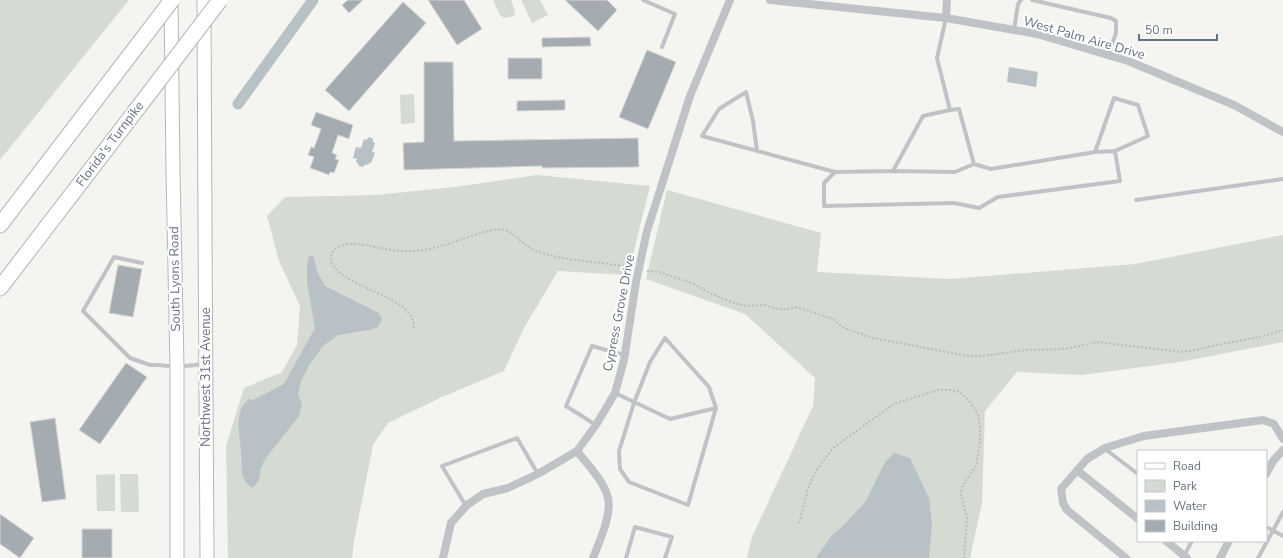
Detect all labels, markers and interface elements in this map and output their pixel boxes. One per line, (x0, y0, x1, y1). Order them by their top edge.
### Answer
street label: West Palm Aire Drive (1021, 12, 1147, 64)
scale bar (1139, 16, 1217, 42)
text: 50 m (1145, 22, 1173, 38)
street label: Florida's Turnpike (72, 97, 148, 190)
street label: South Lyons Road (165, 226, 185, 332)
street label: Cypress Grove Drive (599, 253, 639, 373)
street label: Northwest 31st Avenue (197, 307, 215, 447)
legend (1137, 450, 1267, 542)
text: Road (1173, 458, 1201, 474)
text: Park (1173, 478, 1198, 494)
text: Water (1173, 498, 1207, 514)
text: Building (1173, 518, 1218, 534)

